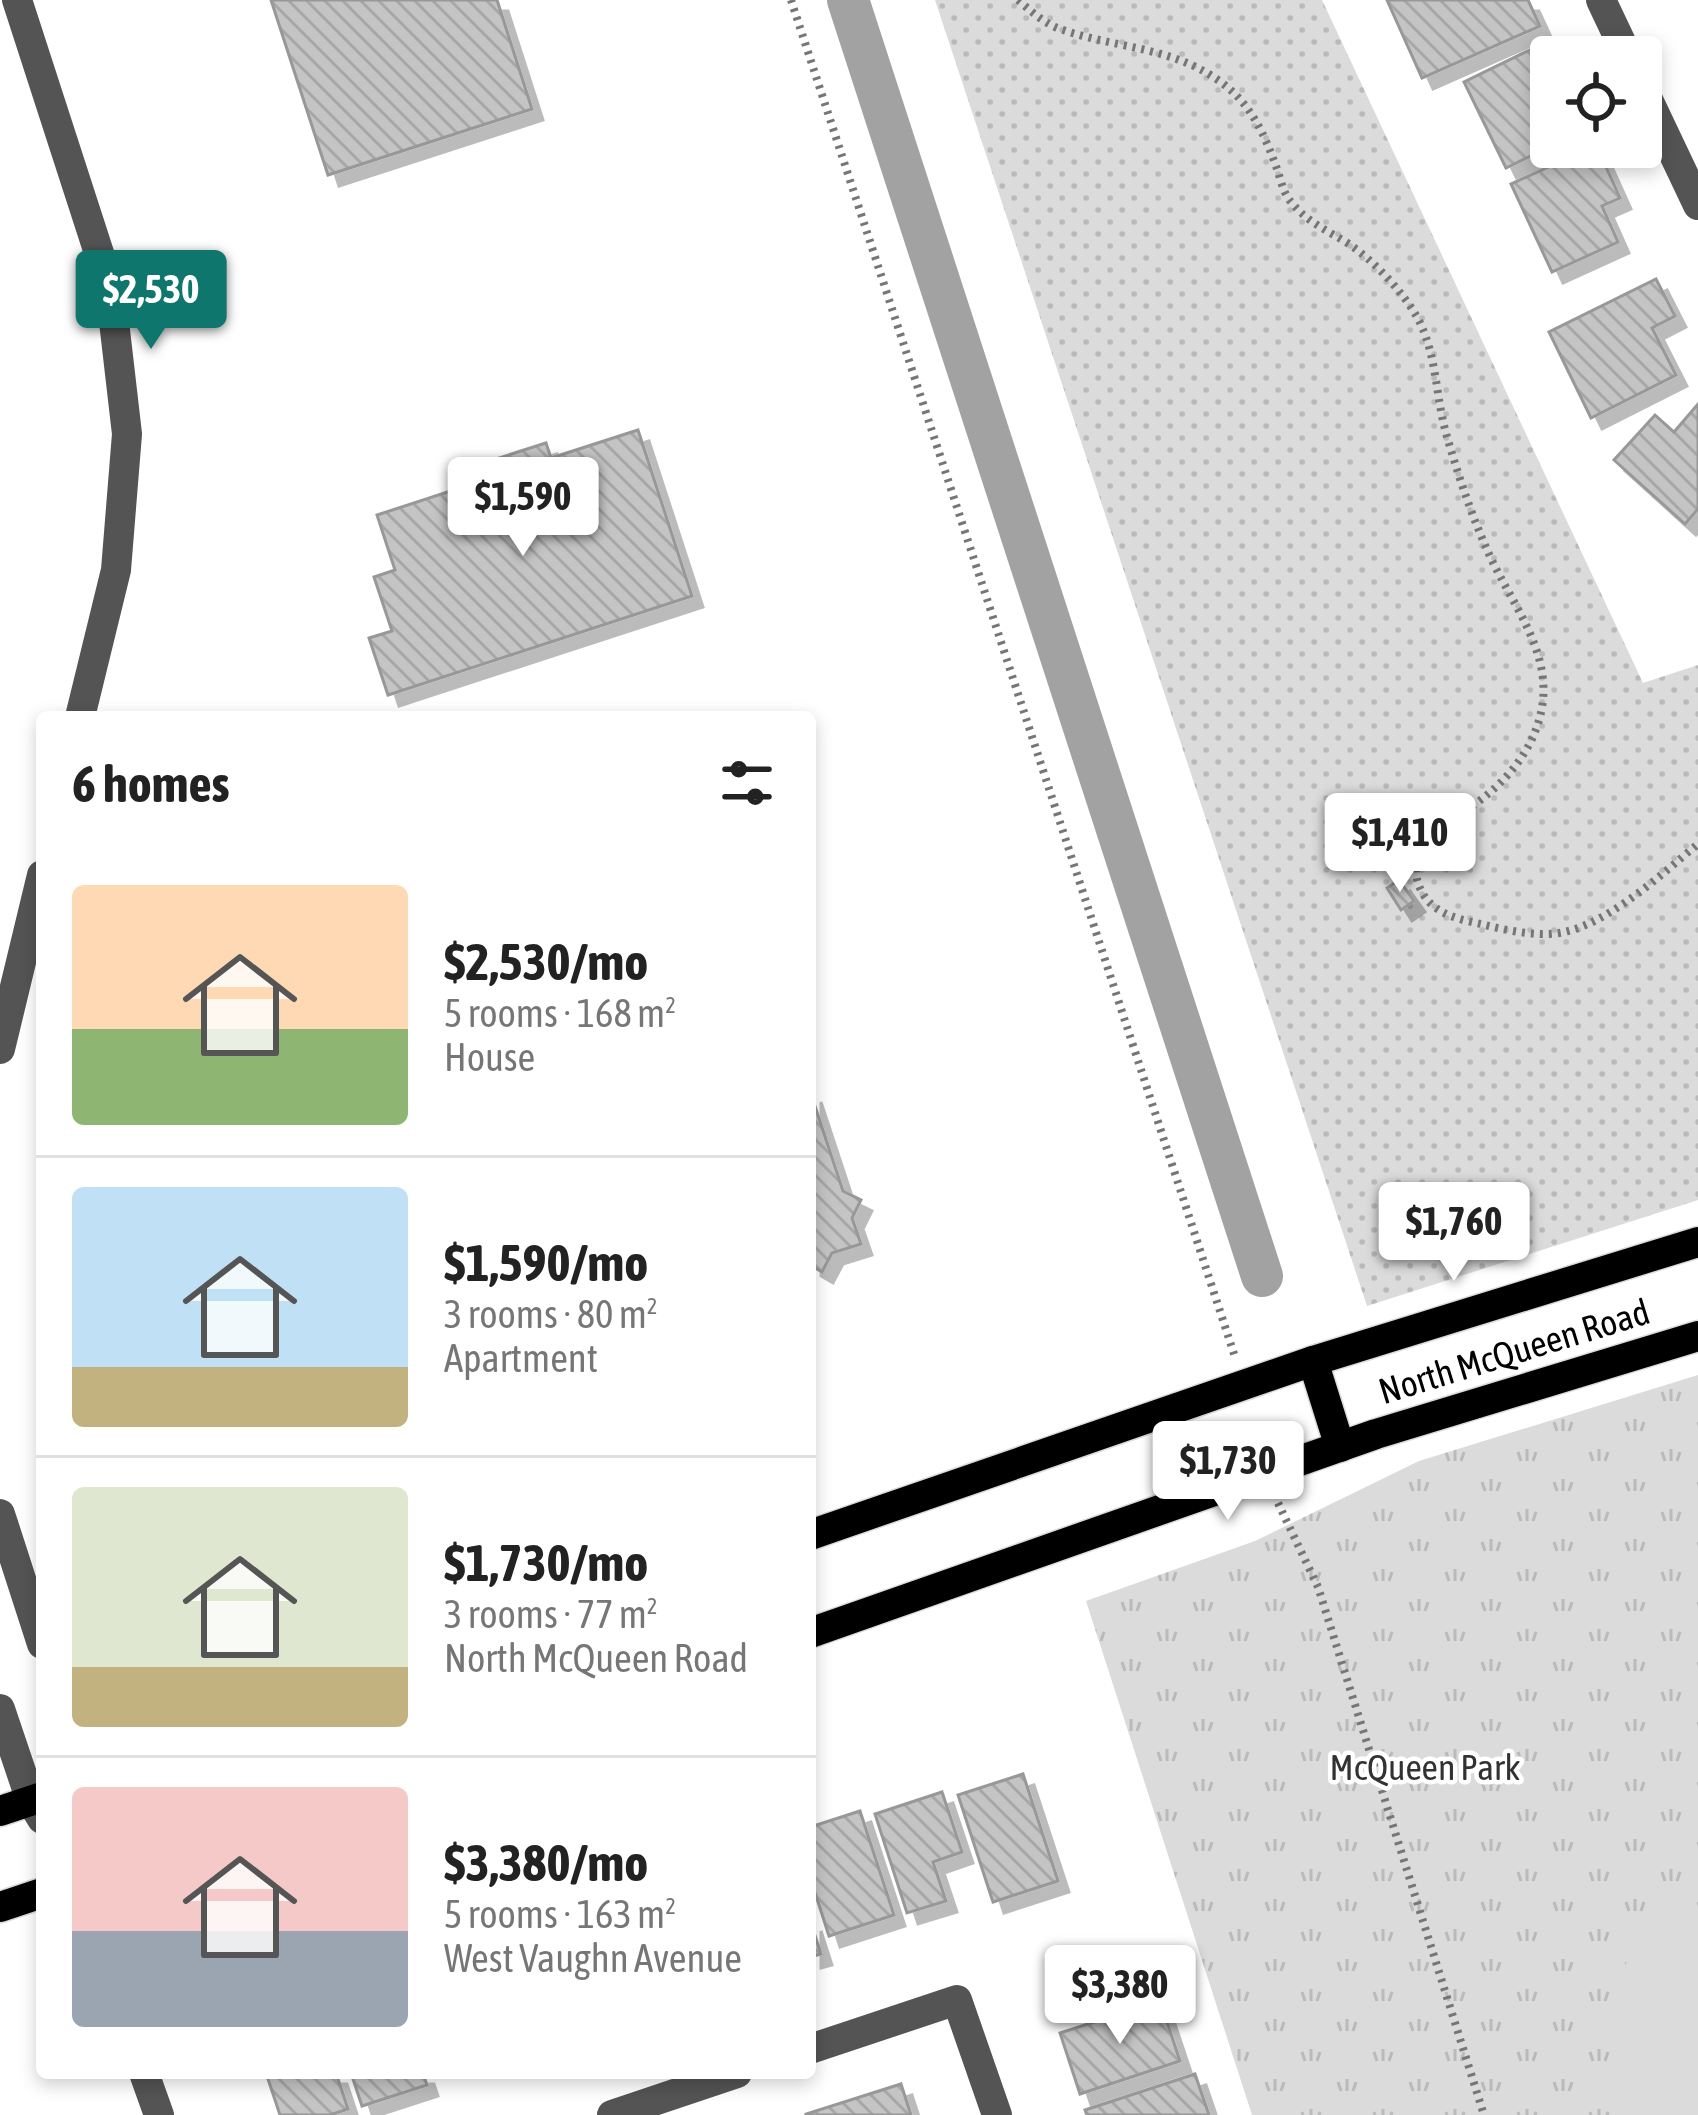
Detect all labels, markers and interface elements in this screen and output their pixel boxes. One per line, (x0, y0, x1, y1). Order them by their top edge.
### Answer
map controls (1530, 36, 1662, 168)
button: locate (1530, 36, 1662, 168)
pin: $2,530 (53, 250, 249, 352)
text: $2,530 (103, 267, 199, 311)
pin: $1,590 (425, 457, 621, 559)
text: $1,590 (475, 474, 571, 518)
icon: filters (714, 750, 780, 816)
text: 6 homes (72, 754, 230, 813)
pin: $1,410 (1302, 793, 1498, 895)
text: $1,410 (1352, 810, 1448, 854)
text: $2,530/mo (444, 932, 648, 991)
icon: home (168, 933, 312, 1077)
text: 5 rooms · 168 m² (444, 991, 676, 1035)
text: House (444, 1035, 535, 1079)
pin: $1,760 (1356, 1182, 1552, 1284)
text: $1,760 (1406, 1199, 1502, 1243)
text: $1,590/mo (444, 1233, 648, 1292)
icon: home (168, 1235, 312, 1379)
street label: North McQueen Road (1374, 1290, 1654, 1412)
text: 3 rooms · 80 m² (444, 1292, 658, 1336)
text: Apartment (444, 1336, 598, 1380)
pin: $1,730 (1130, 1421, 1326, 1523)
text: $1,730 (1180, 1438, 1276, 1482)
text: $1,730/mo (444, 1533, 648, 1592)
icon: home (168, 1535, 312, 1679)
text: 3 rooms · 77 m² (444, 1592, 658, 1636)
text: North McQueen Road (444, 1636, 748, 1680)
park label: McQueen Park (1330, 1746, 1521, 1788)
text: $3,380/mo (444, 1833, 648, 1892)
icon: home (168, 1835, 312, 1979)
text: 5 rooms · 163 m² (444, 1892, 676, 1936)
text: West Vaughn Avenue (444, 1936, 742, 1980)
pin: $3,380 (1022, 1945, 1218, 2047)
text: $3,380 (1072, 1962, 1168, 2006)

